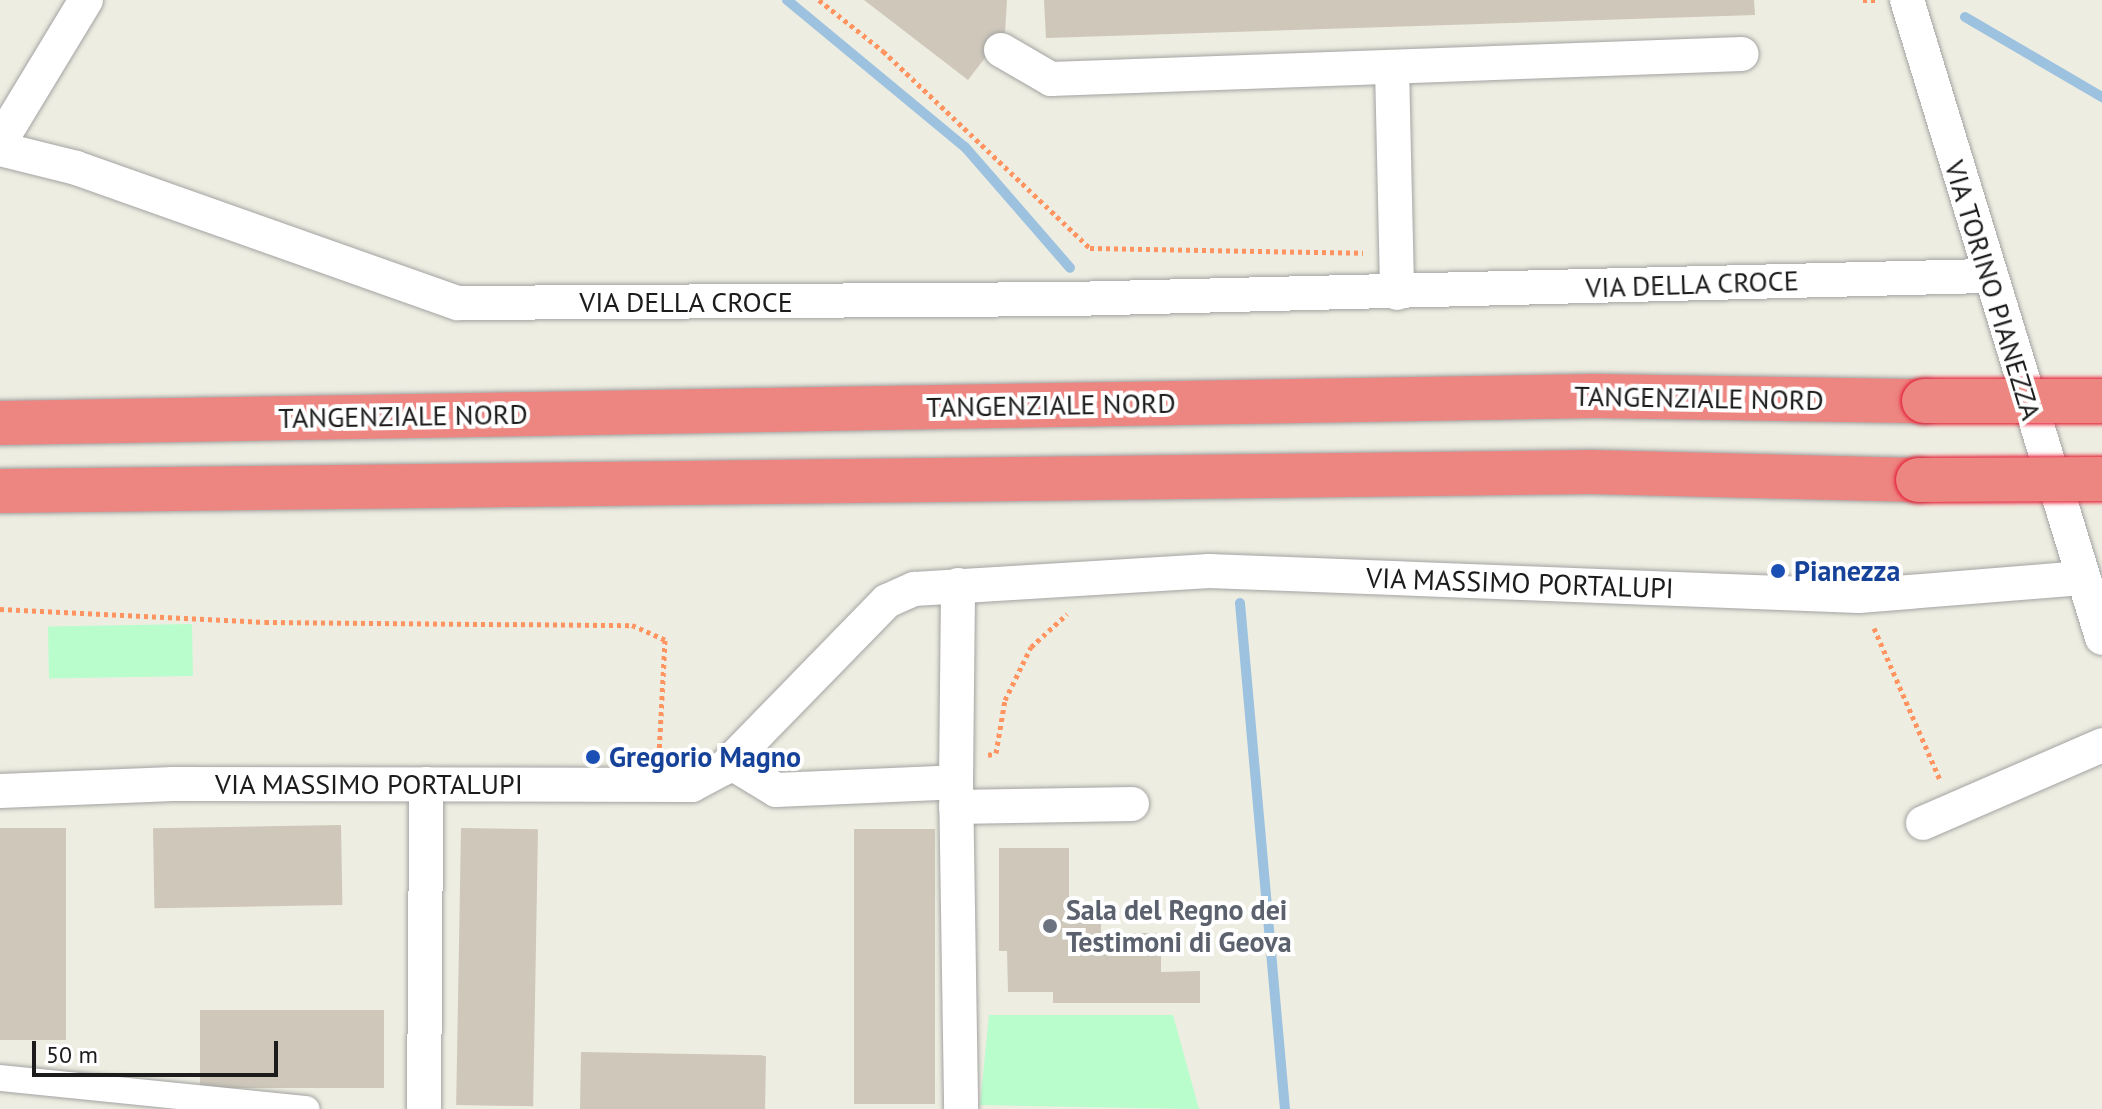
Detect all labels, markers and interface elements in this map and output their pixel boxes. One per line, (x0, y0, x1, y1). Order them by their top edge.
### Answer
street label: VIA TORINO PIANEZZA (1937, 155, 2049, 425)
street label: VIA DELLA CROCE (1584, 263, 1800, 305)
street label: VIA DELLA CROCE (578, 285, 794, 319)
street label: TANGENZIALE NORD (1574, 379, 1824, 417)
street label: TANGENZIALE NORD (926, 386, 1176, 424)
street label: TANGENZIALE NORD (278, 397, 528, 435)
place label: Pianezza (1794, 554, 1900, 588)
street label: VIA MASSIMO PORTALUPI (1365, 561, 1675, 605)
marker: Pianezza (1769, 562, 1787, 580)
place label: Gregorio Magno (609, 740, 801, 774)
marker: Gregorio Magno (584, 748, 602, 766)
street label: VIA MASSIMO PORTALUPI (215, 767, 523, 801)
place label: Sala del Regno dei Testimoni di Geova (1066, 893, 1292, 959)
marker: Sala del Regno dei Testimoni di Geova (1041, 917, 1059, 935)
scale bar (36, 1025, 282, 1075)
text: 50 m (46, 1039, 98, 1070)

